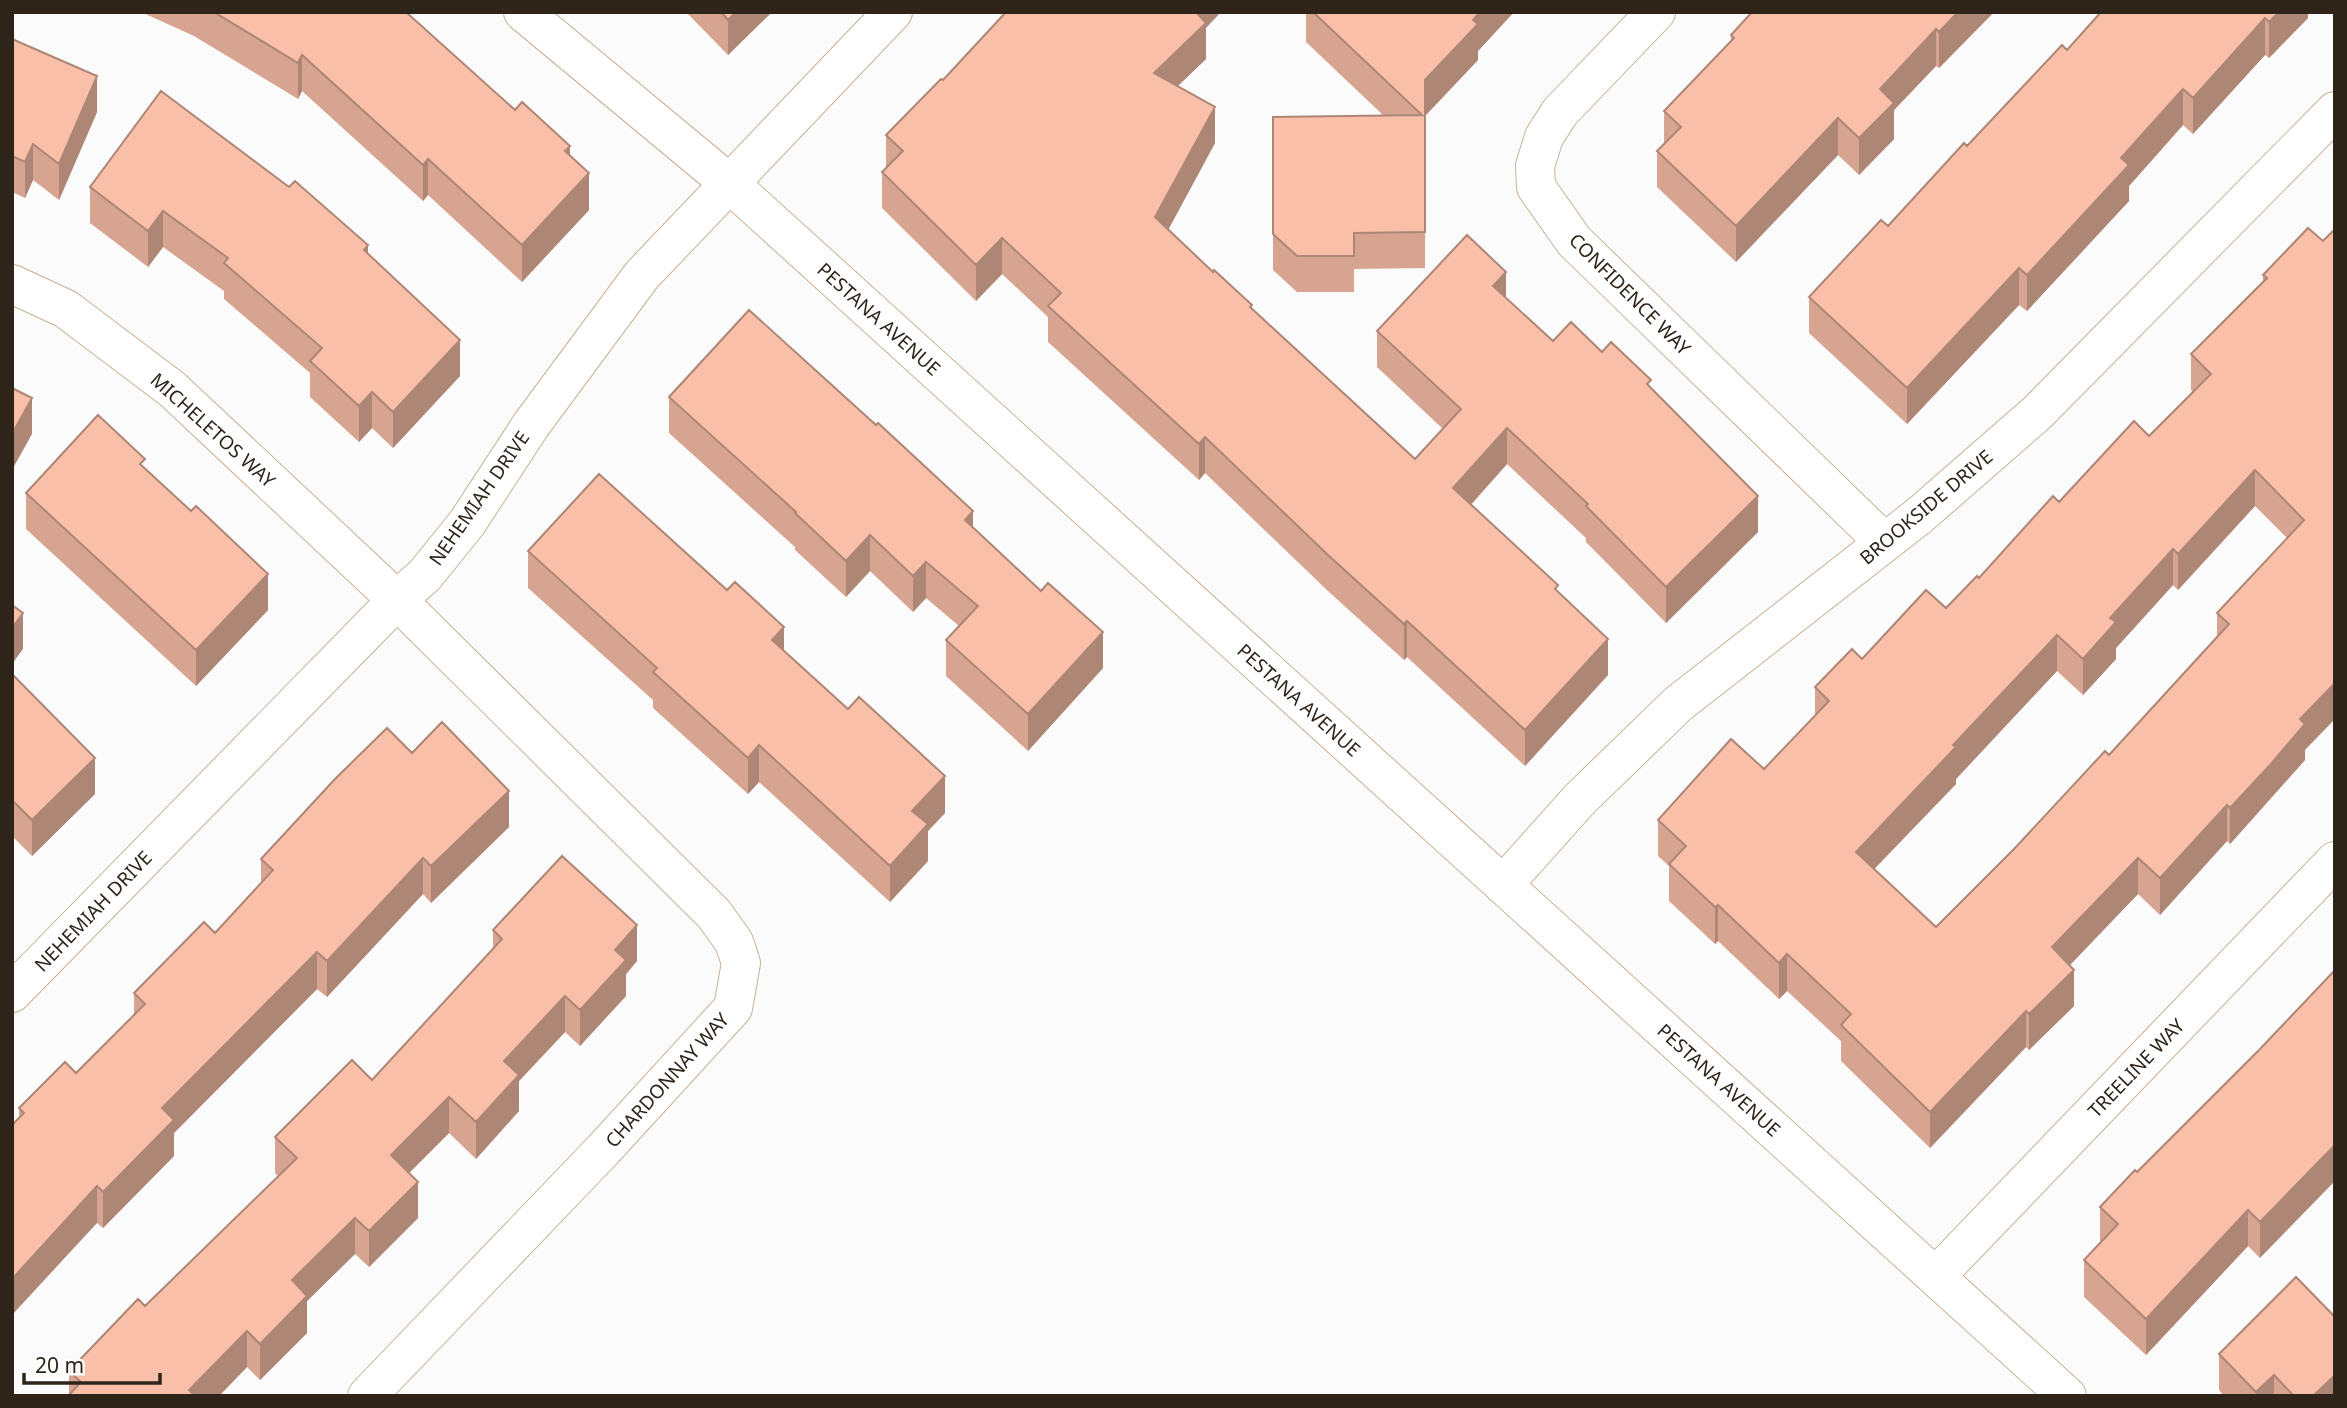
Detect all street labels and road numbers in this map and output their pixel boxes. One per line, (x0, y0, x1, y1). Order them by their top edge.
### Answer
street label: CONFIDENCE WAY (1563, 227, 1697, 361)
street label: PESTANA AVENUE (812, 257, 946, 381)
street label: MICHELETOS WAY (145, 367, 281, 493)
street label: NEHEMIAH DRIVE (423, 426, 535, 570)
street label: BROOKSIDE DRIVE (1854, 444, 1998, 570)
street label: PESTANA AVENUE (1232, 638, 1366, 762)
street label: NEHEMIAH DRIVE (29, 845, 157, 977)
street label: CHARDONNAY WAY (599, 1007, 735, 1153)
street label: TREELINE WAY (2082, 1013, 2190, 1123)
street label: PESTANA AVENUE (1652, 1018, 1786, 1142)

